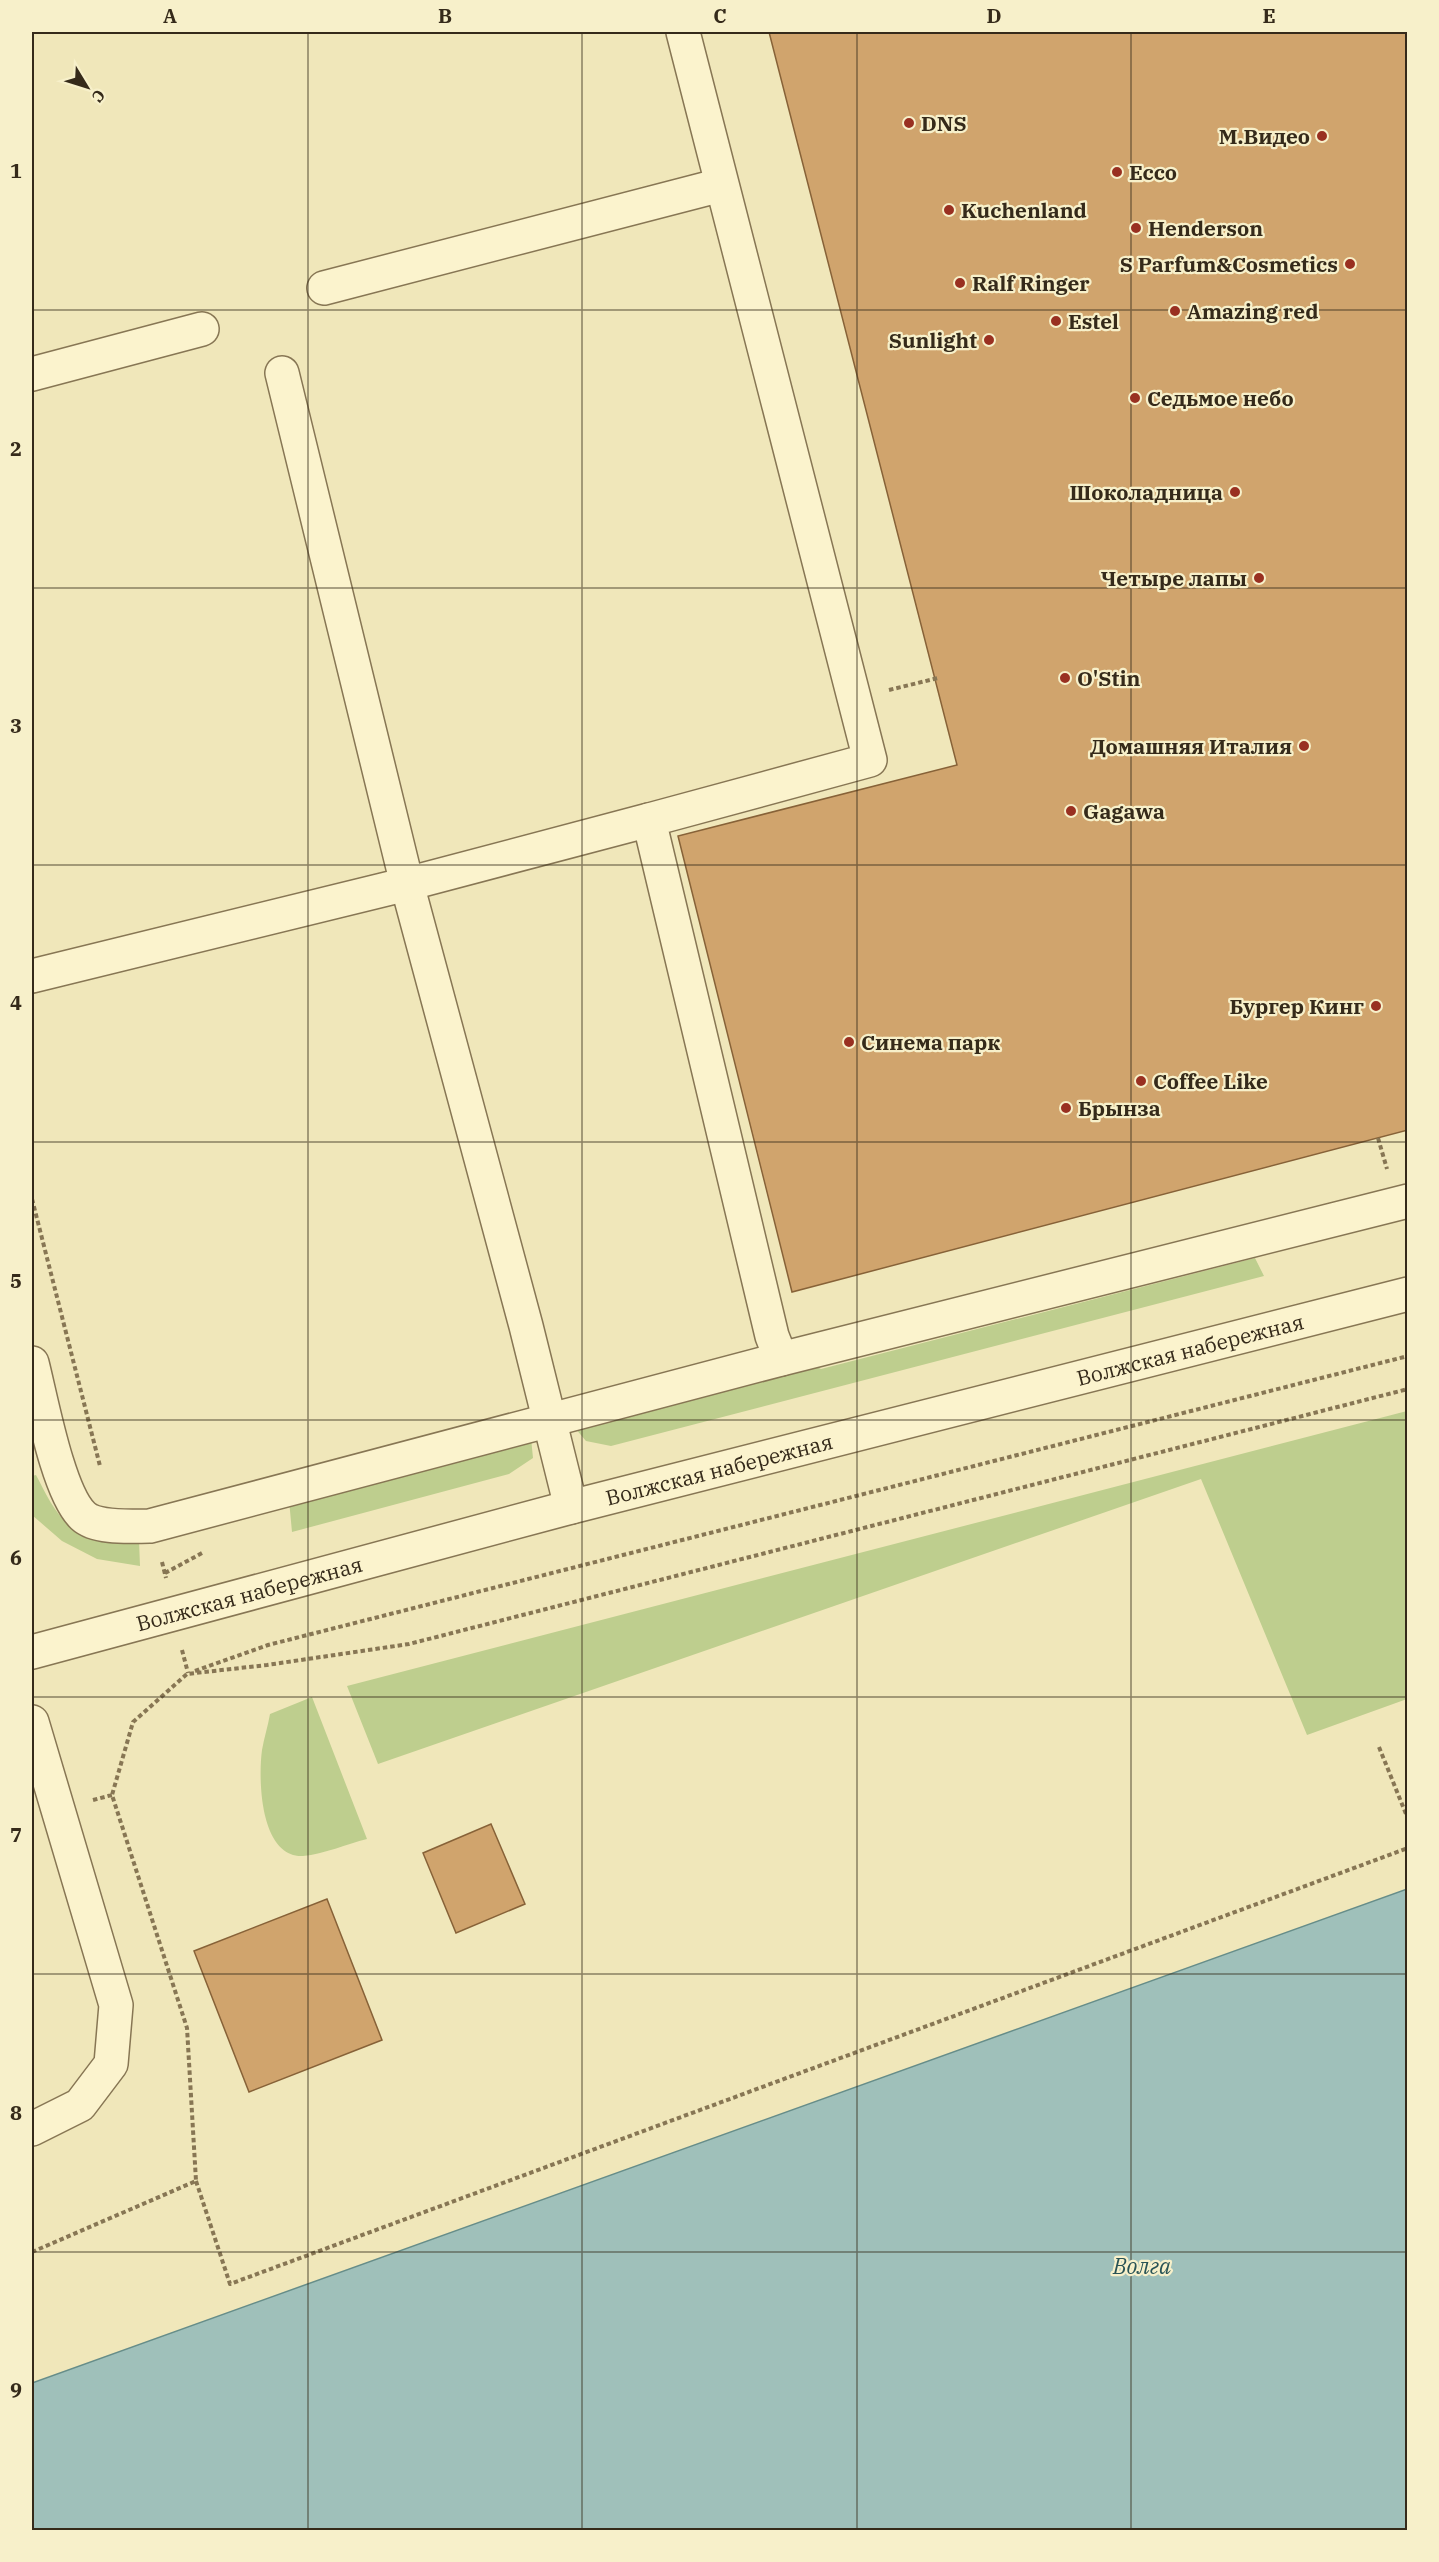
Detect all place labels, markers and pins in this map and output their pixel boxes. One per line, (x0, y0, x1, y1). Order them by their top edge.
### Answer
place label: DNS (921, 109, 967, 137)
marker: DNS (902, 116, 916, 130)
place label: М.Видео (1219, 122, 1310, 150)
marker: М.Видео (1315, 129, 1329, 143)
place label: Ecco (1129, 158, 1177, 186)
marker: Ecco (1110, 165, 1124, 179)
place label: Kuchenland (961, 196, 1087, 224)
marker: Kuchenland (942, 203, 956, 217)
place label: Henderson (1148, 214, 1263, 242)
marker: Henderson (1129, 221, 1143, 235)
place label: S Parfum&Cosmetics (1120, 250, 1338, 278)
marker: S Parfum&Cosmetics (1343, 257, 1357, 271)
place label: Ralf Ringer (972, 269, 1090, 297)
marker: Ralf Ringer (953, 276, 967, 290)
place label: Amazing red (1187, 297, 1318, 325)
marker: Amazing red (1168, 304, 1182, 318)
place label: Estel (1068, 307, 1119, 335)
marker: Estel (1049, 314, 1063, 328)
place label: Sunlight (889, 326, 977, 354)
marker: Sunlight (982, 333, 996, 347)
place label: Седьмое небо (1147, 384, 1294, 412)
marker: Седьмое небо (1128, 391, 1142, 405)
place label: Шоколадница (1070, 478, 1223, 506)
marker: Шоколадница (1228, 485, 1242, 499)
place label: Четыре лапы (1100, 564, 1247, 592)
marker: Четыре лапы (1252, 571, 1266, 585)
place label: O'Stin (1077, 664, 1141, 692)
marker: O'Stin (1058, 671, 1072, 685)
place label: Домашняя Италия (1090, 732, 1292, 760)
marker: Домашняя Италия (1297, 739, 1311, 753)
place label: Gagawa (1083, 797, 1165, 825)
marker: Gagawa (1064, 804, 1078, 818)
place label: Бургер Кинг (1229, 992, 1364, 1020)
marker: Бургер Кинг (1369, 999, 1383, 1013)
place label: Синема парк (861, 1028, 1000, 1056)
marker: Синема парк (842, 1035, 856, 1049)
place label: Coffee Like (1153, 1067, 1268, 1095)
marker: Coffee Like (1134, 1074, 1148, 1088)
place label: Брынза (1078, 1094, 1161, 1122)
marker: Брынза (1059, 1101, 1073, 1115)

